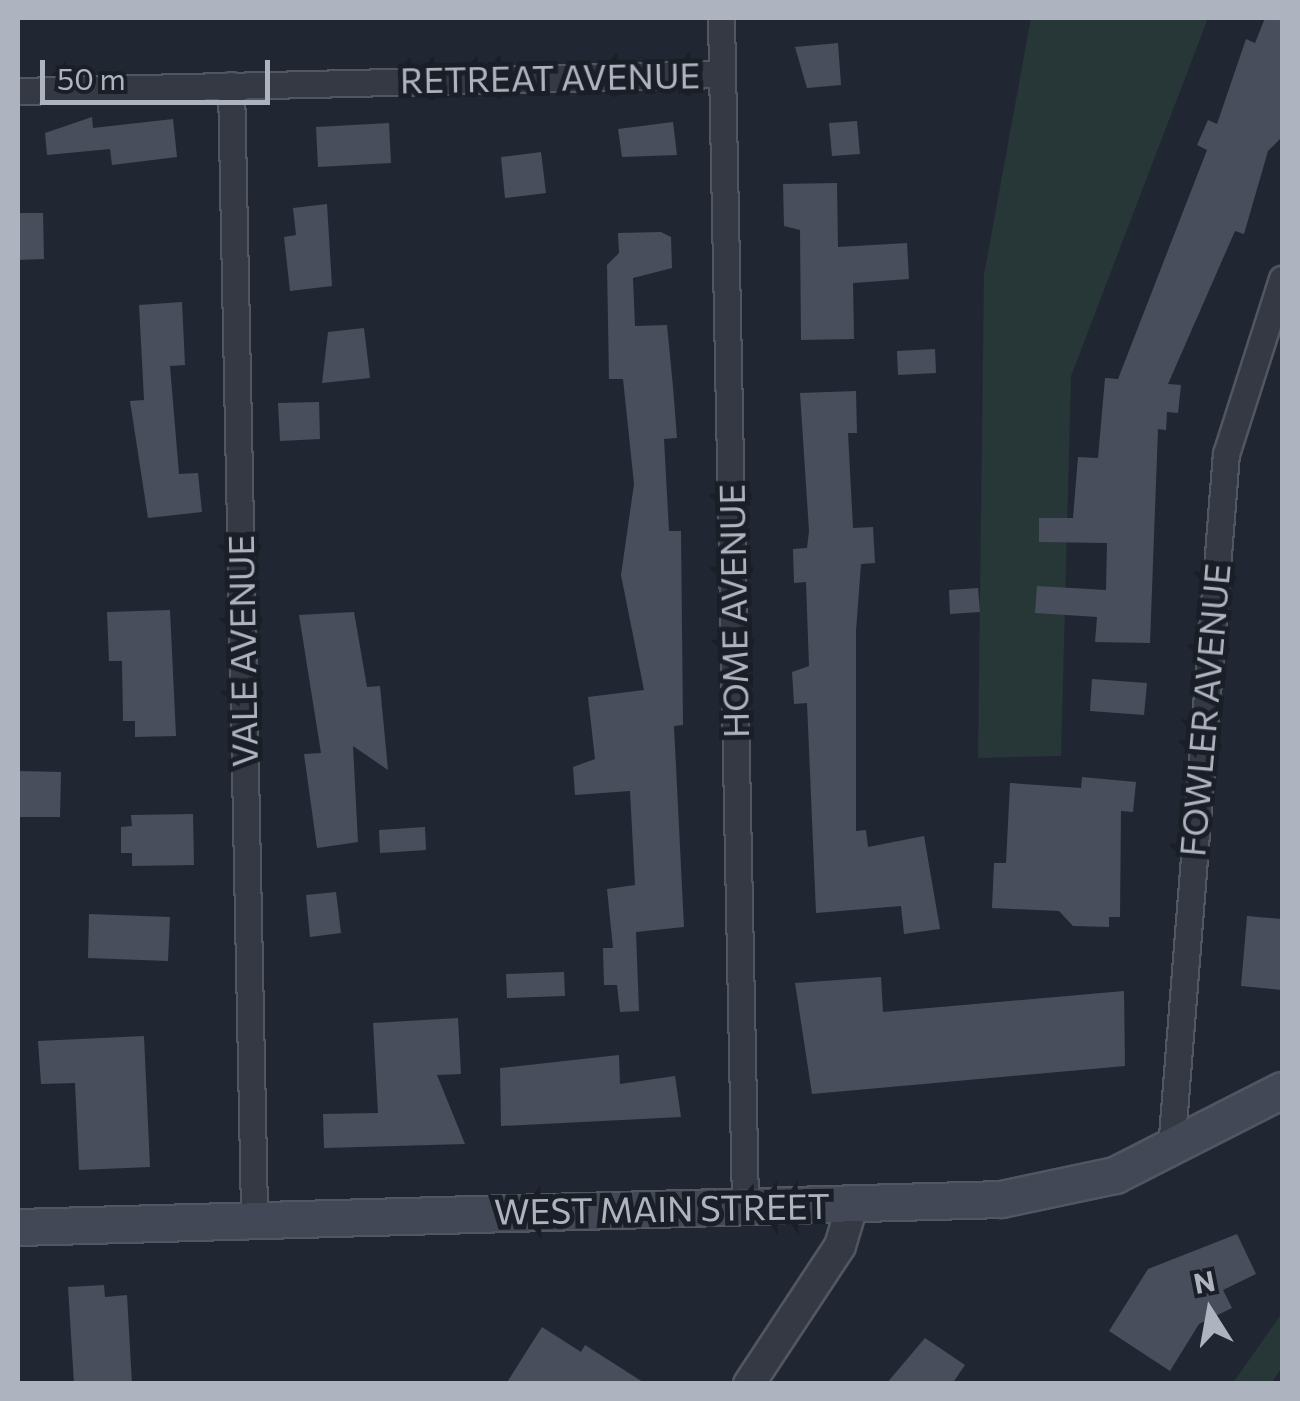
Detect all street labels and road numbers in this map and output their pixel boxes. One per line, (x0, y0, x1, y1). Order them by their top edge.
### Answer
street label: RETREAT AVENUE (400, 53, 700, 101)
street label: HOME AVENUE (710, 484, 756, 738)
street label: VALE AVENUE (219, 535, 265, 767)
street label: FOWLER AVENUE (1170, 562, 1238, 858)
street label: WEST MAIN STREET (494, 1184, 830, 1232)

